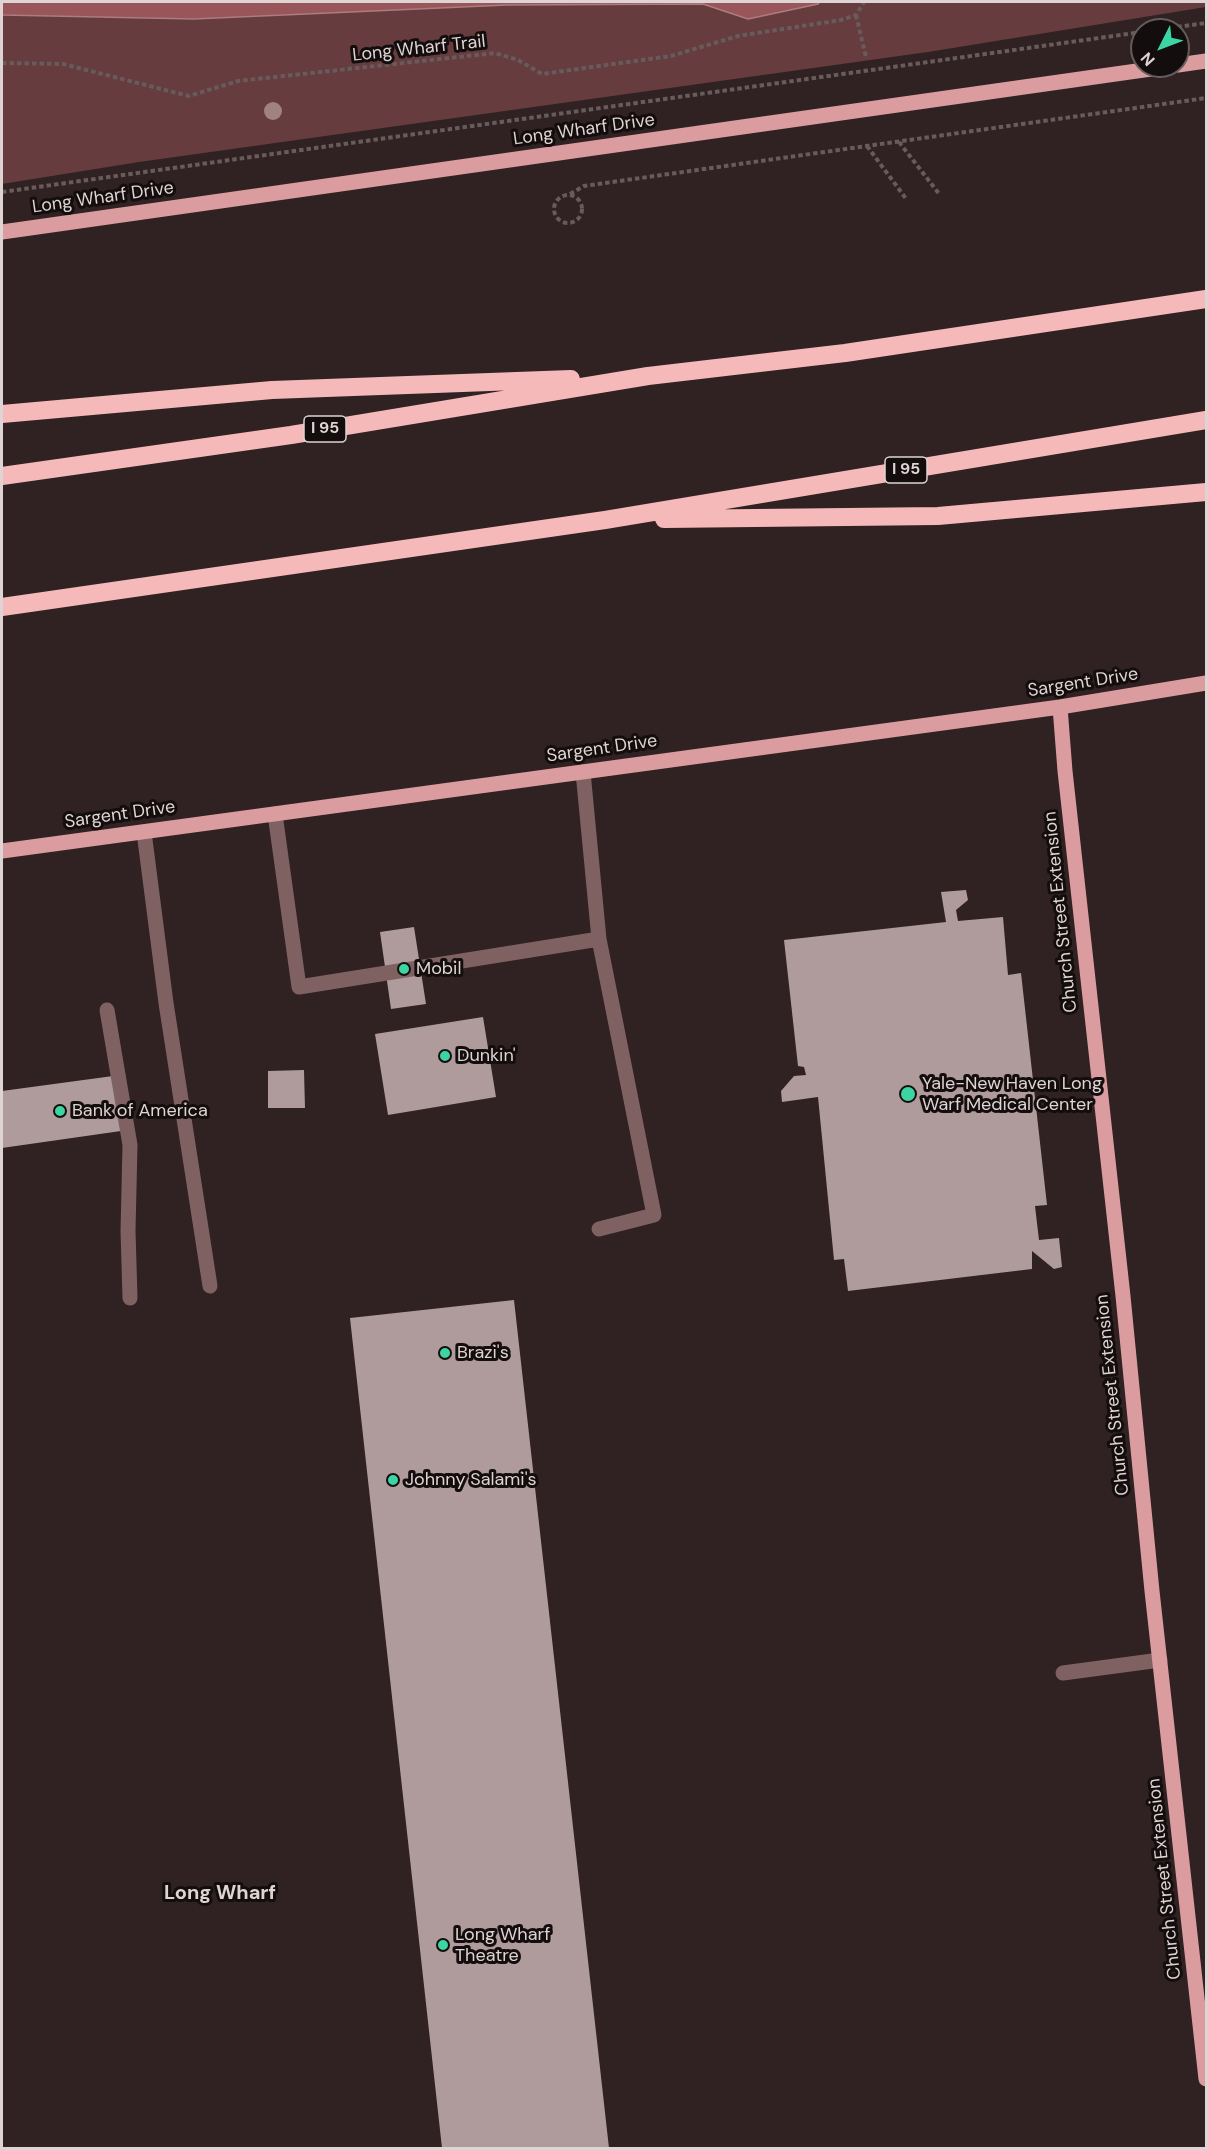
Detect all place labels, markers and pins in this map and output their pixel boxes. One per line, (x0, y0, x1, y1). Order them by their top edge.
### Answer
place label: Mobil (416, 958, 461, 980)
marker: Mobil (397, 962, 411, 976)
place label: Dunkin' (457, 1045, 516, 1067)
marker: Dunkin' (438, 1049, 452, 1063)
place label: Yale-New Haven Long Warf Medical Center (922, 1073, 1102, 1116)
marker: Yale-New Haven Long Warf Medical Center (899, 1085, 917, 1103)
place label: Bank of America (72, 1100, 208, 1122)
marker: Bank of America (53, 1104, 67, 1118)
place label: Brazi's (457, 1342, 509, 1364)
marker: Brazi's (438, 1346, 452, 1360)
place label: Johnny Salami's (405, 1469, 537, 1491)
marker: Johnny Salami's (386, 1473, 400, 1487)
place label: Long Wharf Theatre (455, 1924, 550, 1966)
marker: Long Wharf Theatre (436, 1938, 450, 1952)

